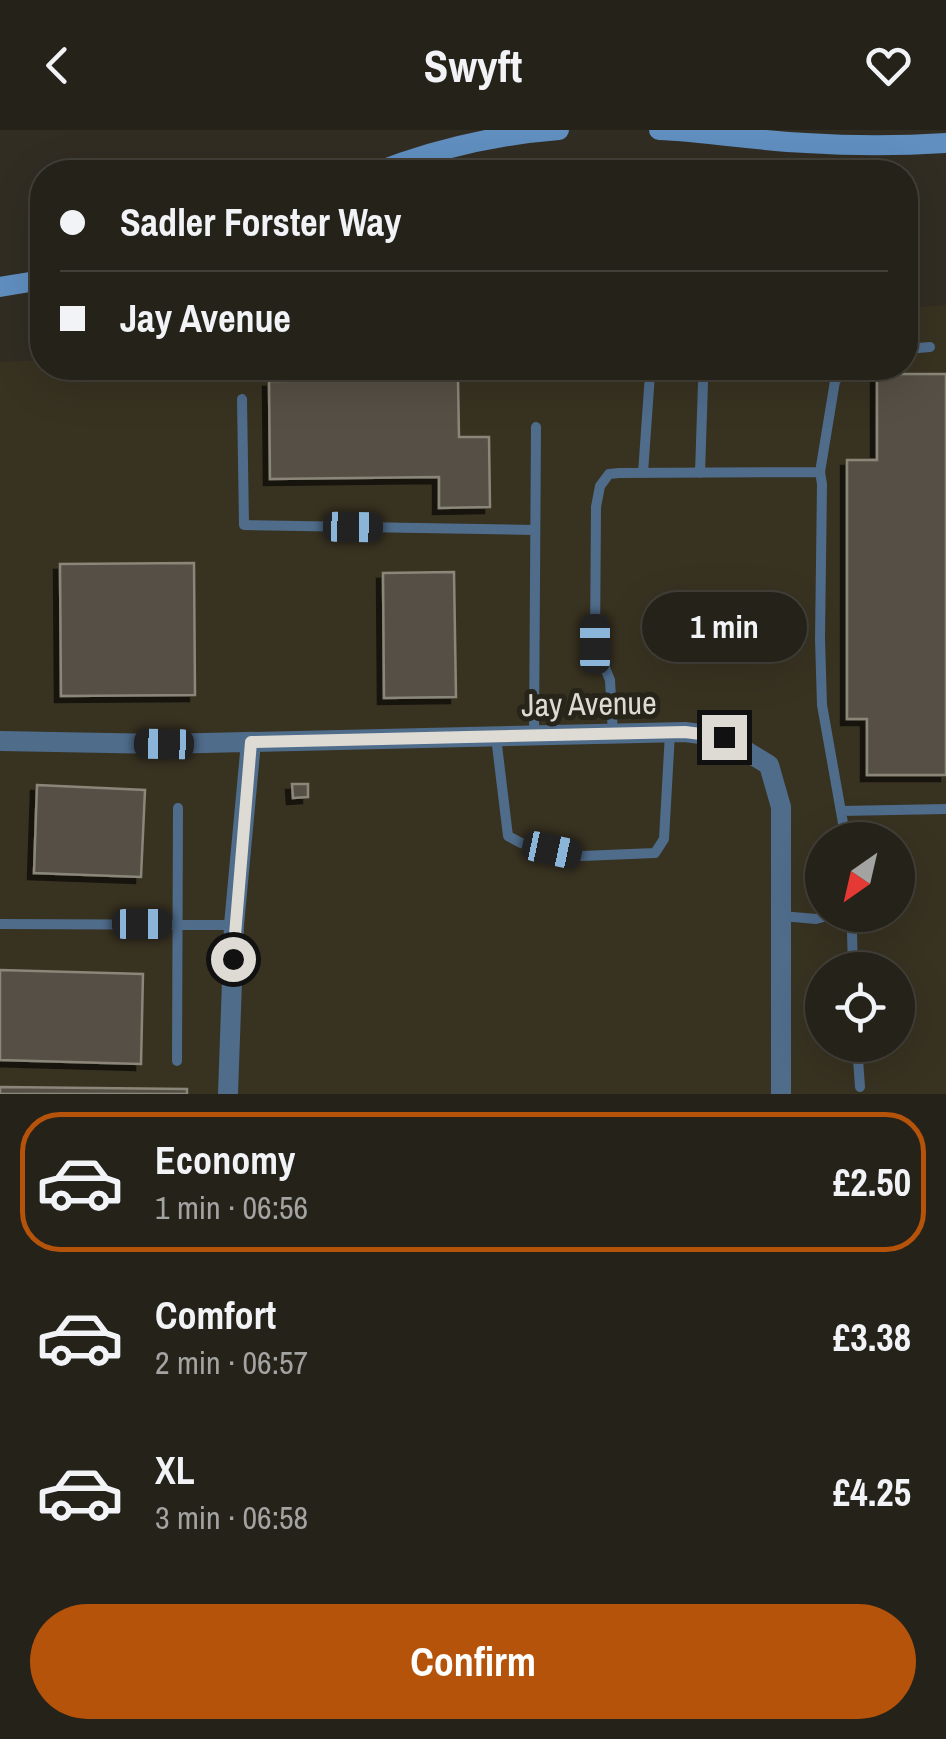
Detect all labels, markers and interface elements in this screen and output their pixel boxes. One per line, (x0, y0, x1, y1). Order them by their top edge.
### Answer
text: Swyft (424, 35, 522, 96)
icon: back (30, 38, 85, 93)
icon: heart (861, 38, 916, 93)
text: Sadler Forster Way (120, 197, 401, 248)
text: Jay Avenue (120, 293, 291, 344)
car (323, 511, 383, 543)
callout: 1 min (642, 592, 806, 662)
text: 1 min (690, 605, 759, 648)
car (580, 614, 610, 674)
street label: Jay Avenue (521, 681, 657, 726)
route end (702, 715, 747, 760)
car (134, 728, 194, 760)
north arrow (805, 822, 915, 932)
map controls (805, 822, 915, 1062)
car (520, 829, 584, 871)
car (112, 909, 172, 939)
route start (211, 937, 256, 982)
button: locate (805, 952, 915, 1062)
text: Economy (155, 1135, 295, 1186)
icon: car (35, 1137, 125, 1227)
text: £2.50 (833, 1157, 911, 1208)
text: 1 min · 06:56 (155, 1186, 308, 1229)
text: Comfort (155, 1290, 276, 1341)
icon: car (35, 1292, 125, 1382)
text: £3.38 (833, 1312, 911, 1363)
text: 2 min · 06:57 (155, 1341, 308, 1384)
text: XL (155, 1445, 195, 1496)
icon: car (35, 1447, 125, 1537)
text: £4.25 (833, 1467, 911, 1518)
text: 3 min · 06:58 (155, 1496, 308, 1539)
button: Confirm (30, 1604, 916, 1719)

